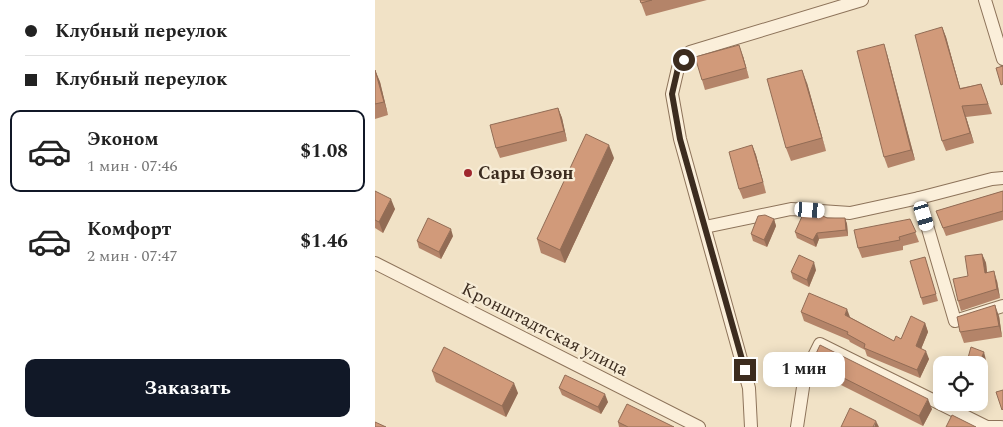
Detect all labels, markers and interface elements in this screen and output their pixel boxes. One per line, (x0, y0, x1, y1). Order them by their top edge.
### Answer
text: Клубный переулок (55, 17, 228, 46)
route start (673, 49, 695, 71)
text: Клубный переулок (55, 65, 228, 94)
text: Эконом (87, 125, 158, 154)
icon: car (27, 129, 72, 174)
text: $1.08 (300, 137, 348, 166)
text: 1 мин · 07:46 (87, 154, 177, 178)
place label: Сары Өзөн (478, 160, 574, 187)
marker: Сары Өзөн (462, 167, 474, 179)
car (912, 199, 935, 233)
car (794, 201, 825, 219)
text: Комфорт (87, 215, 171, 244)
icon: car (27, 219, 72, 264)
text: $1.46 (300, 227, 348, 256)
text: 2 мин · 07:47 (87, 244, 177, 268)
street label: Кронштадтская улица (457, 276, 633, 383)
callout: 1 мин (763, 352, 845, 388)
map controls (933, 356, 988, 411)
button: locate (933, 356, 988, 411)
text: 1 мин (781, 357, 827, 381)
button: Заказать (25, 359, 350, 417)
route end (734, 359, 756, 381)

